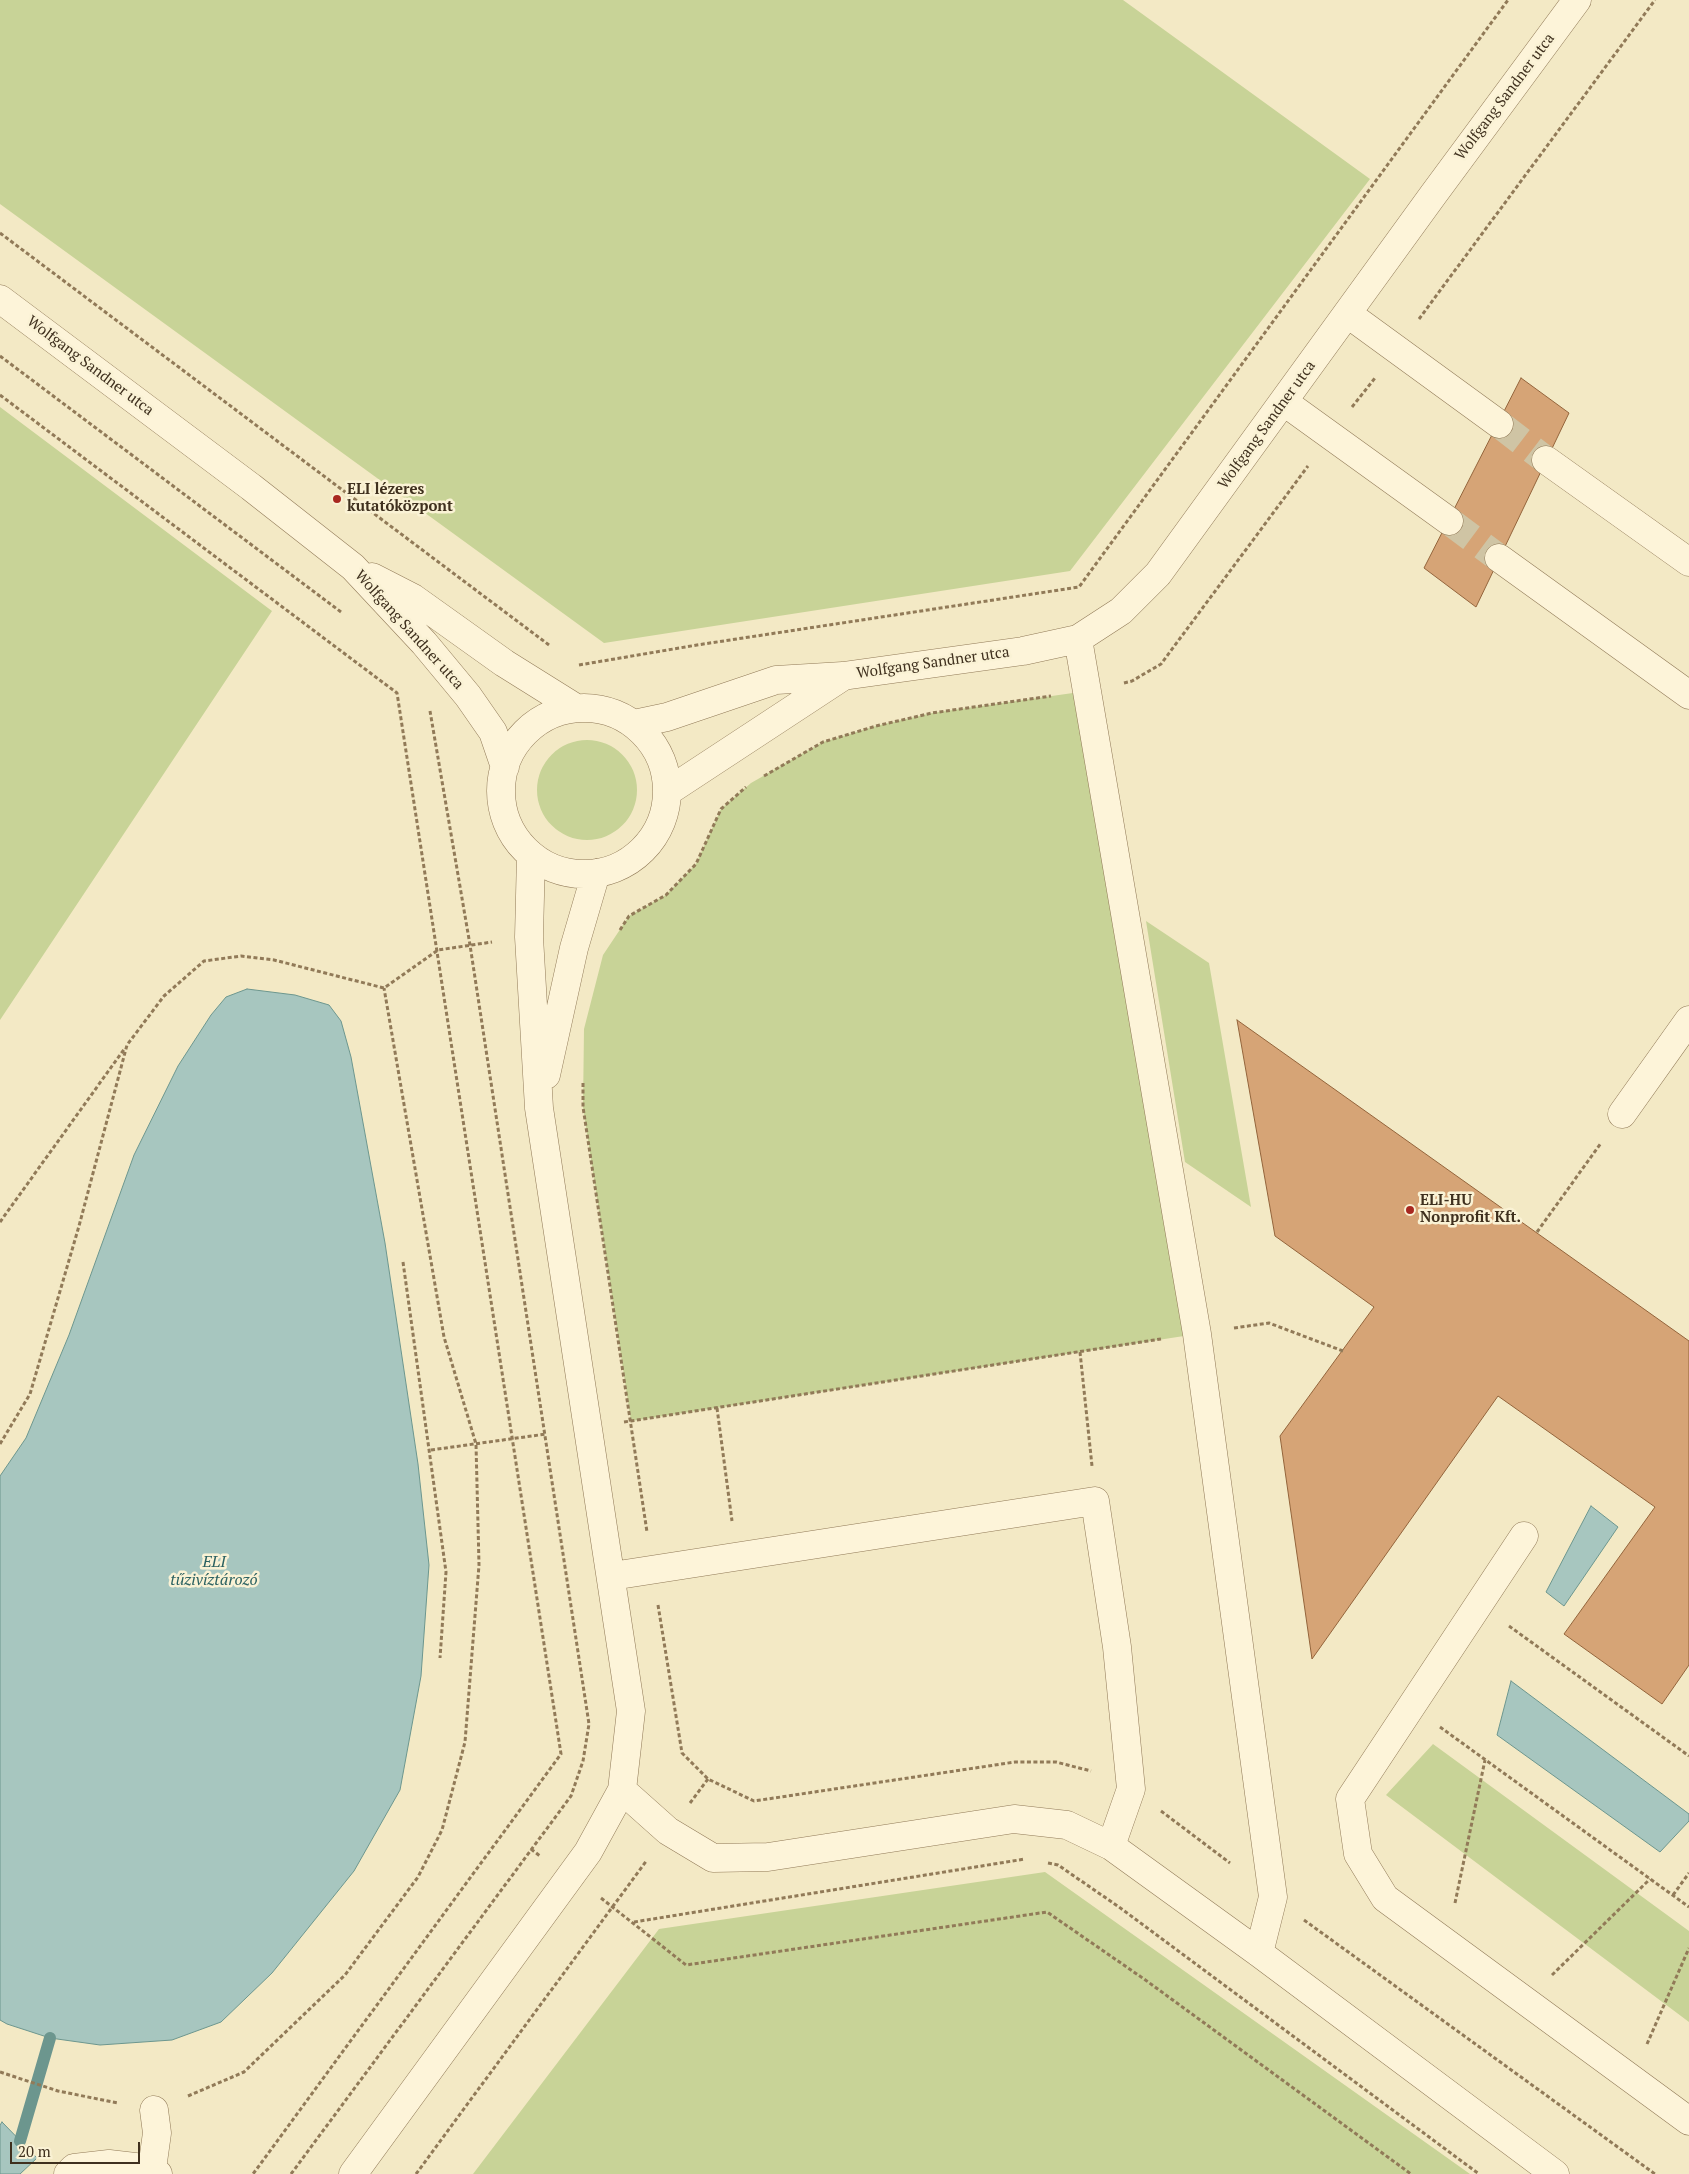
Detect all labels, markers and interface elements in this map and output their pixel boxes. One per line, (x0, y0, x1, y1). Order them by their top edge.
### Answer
street label: Wolfgang Sandner utca (1451, 30, 1559, 164)
street label: Wolfgang Sandner utca (23, 312, 157, 420)
street label: Wolfgang Sandner utca (1214, 357, 1320, 493)
place label: ELI lézeres kutatóközpont (347, 481, 453, 516)
marker: ELI lézeres kutatóközpont (331, 493, 343, 505)
street label: Wolfgang Sandner utca (351, 567, 467, 693)
street label: Wolfgang Sandner utca (855, 643, 1011, 683)
place label: ELI-HU Nonprofit Kft. (1420, 1192, 1521, 1227)
marker: ELI-HU Nonprofit Kft. (1404, 1204, 1416, 1216)
water label: ELI tűzivíztározó (170, 1552, 258, 1590)
scale bar (12, 2132, 142, 2164)
text: 20 m (18, 2141, 51, 2161)

